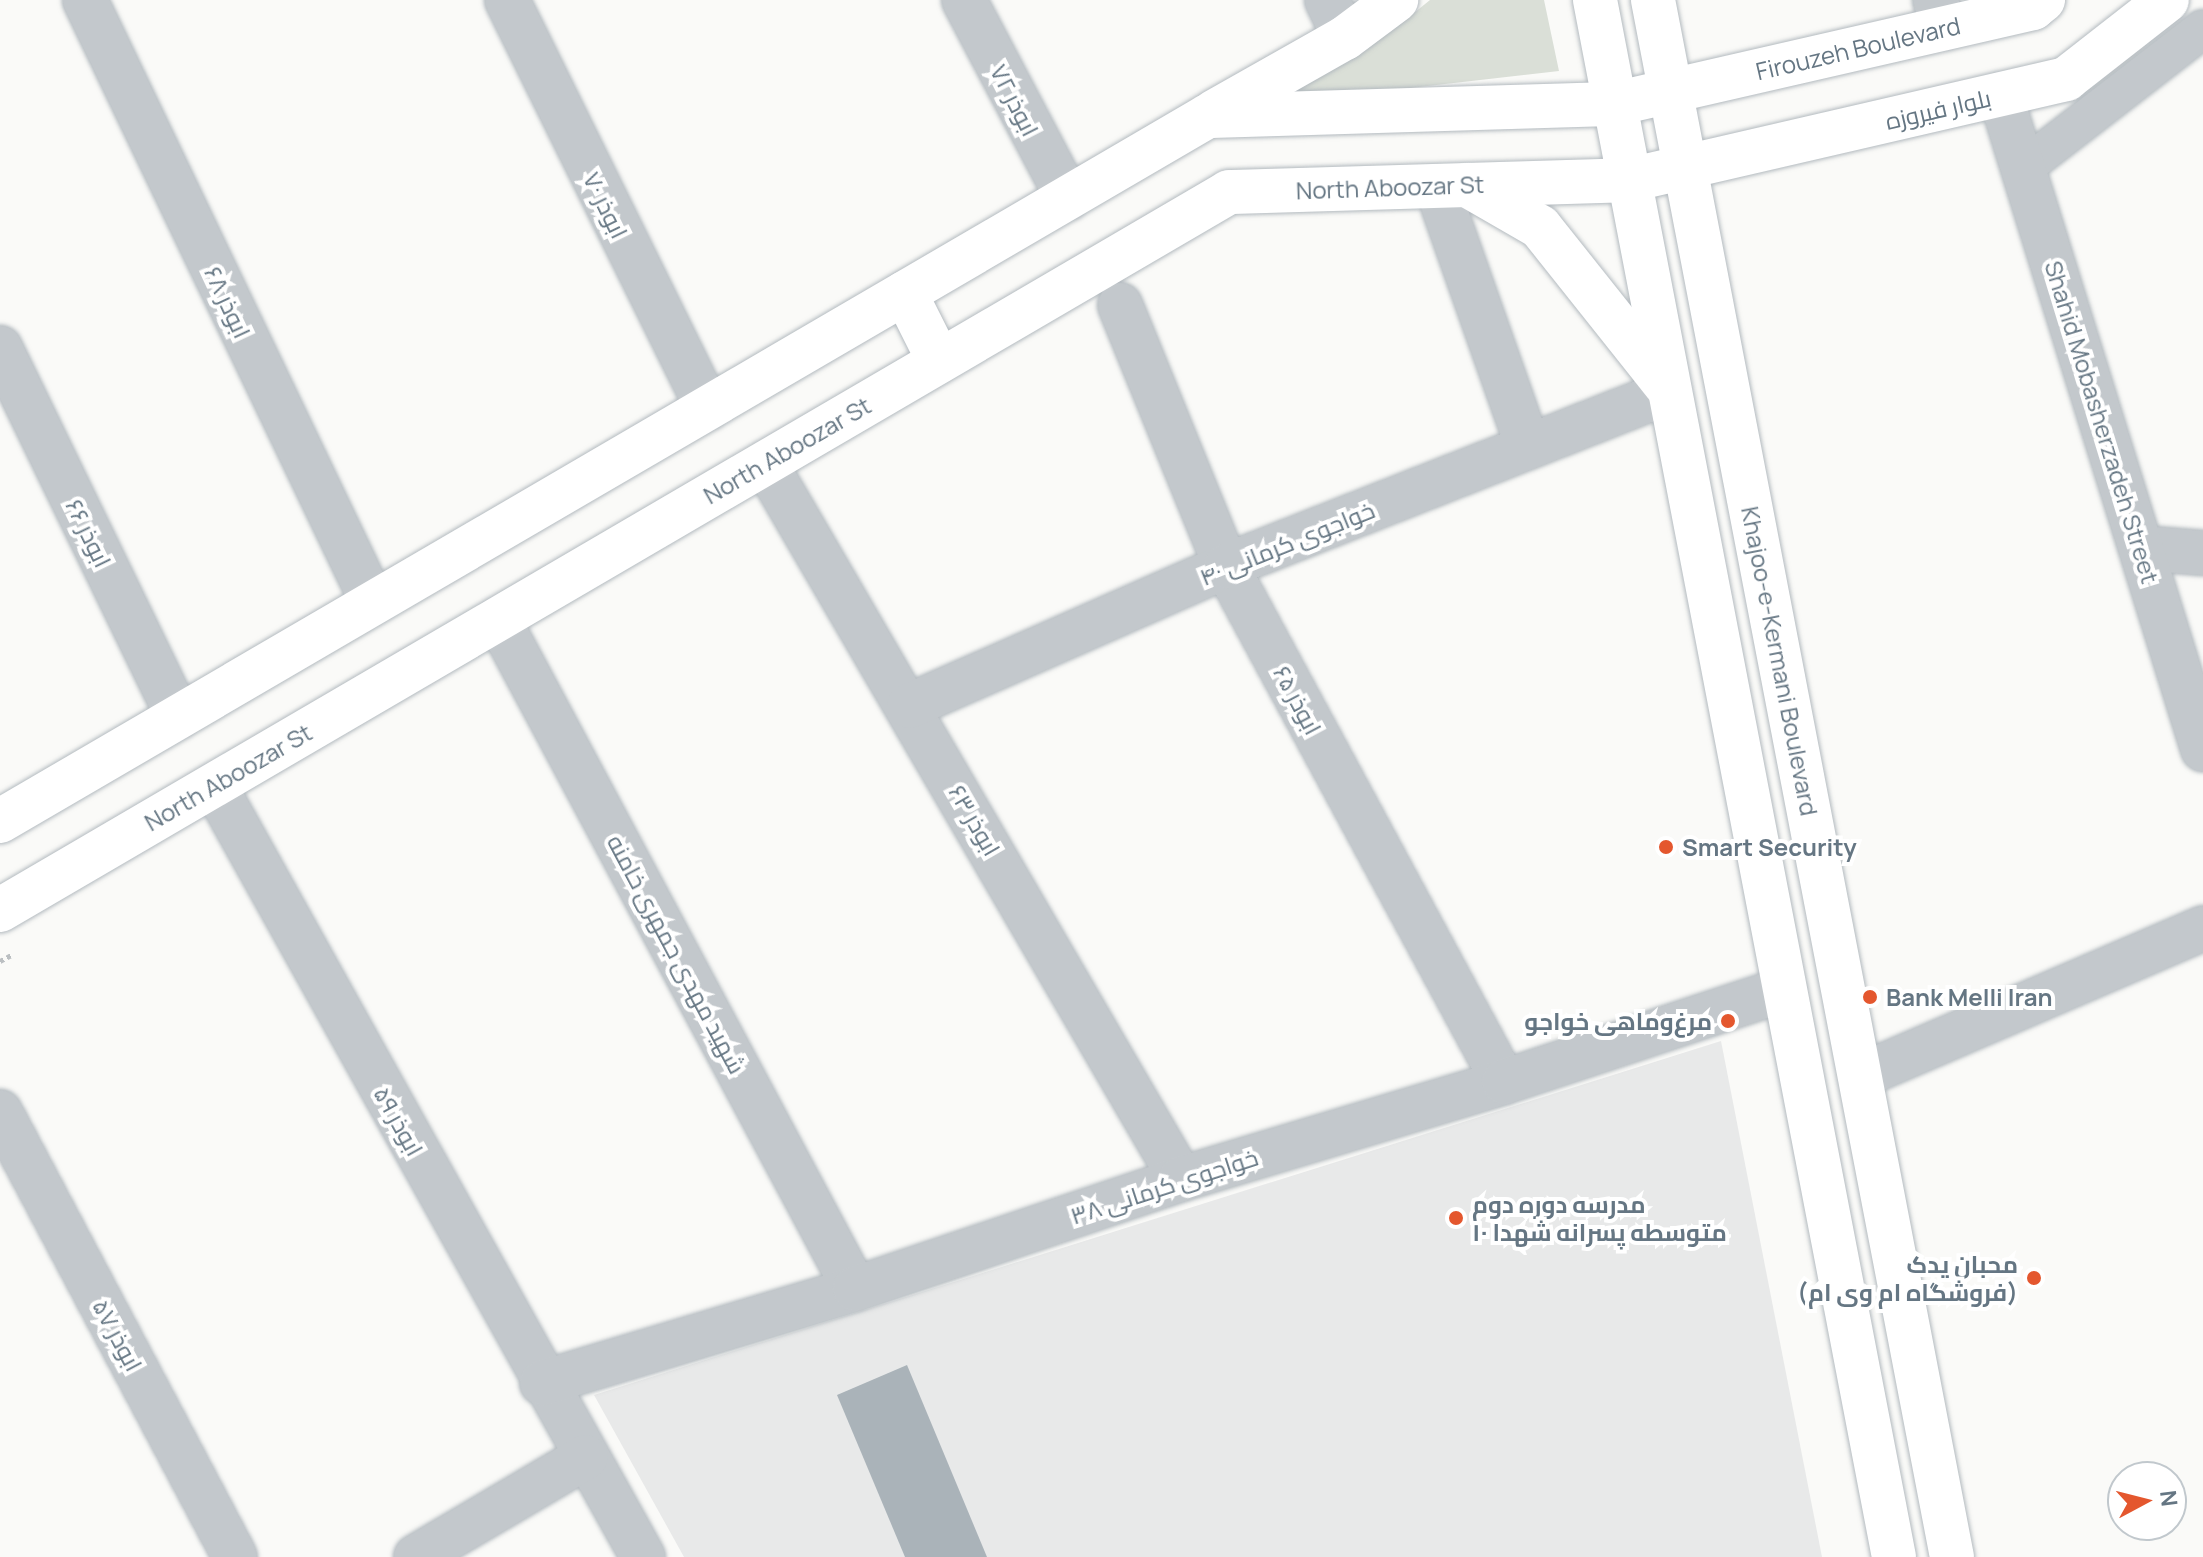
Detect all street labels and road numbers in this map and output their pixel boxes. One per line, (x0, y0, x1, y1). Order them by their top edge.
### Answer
street label: Firouzeh Boulevard (1753, 10, 1963, 86)
street label: ابوذر ۷۲ (985, 59, 1045, 141)
street label: بلوار فیروزه (1882, 83, 1994, 135)
street label: ابوذر ۷۰ (578, 167, 634, 243)
street label: North Aboozar St (1295, 169, 1485, 205)
street label: Shahid Mobasherzadeh Street (2039, 257, 2165, 587)
street label: ابوذر ۶۸ (199, 262, 257, 342)
street label: North Aboozar St (698, 390, 876, 510)
street label: ابوذر ۶۶ (60, 494, 118, 572)
street label: خواجوی کرمانی ۴۰ (1195, 495, 1379, 591)
street label: Khajoo-e-Kermani Boulevard (1736, 504, 1824, 818)
street label: ابوذر ۶۵ (1268, 661, 1328, 739)
street label: North Aboozar St (139, 717, 317, 837)
street label: ابوذر ۶۳ (943, 779, 1007, 861)
street label: شهید مهدی جمهری خامنه (602, 830, 752, 1078)
street label: ابوذر ۵۹ (368, 1081, 430, 1161)
street label: خواجوی کرمانی ۳۸ (1067, 1142, 1261, 1230)
street label: ابوذر ۵۷ (87, 1294, 149, 1376)

